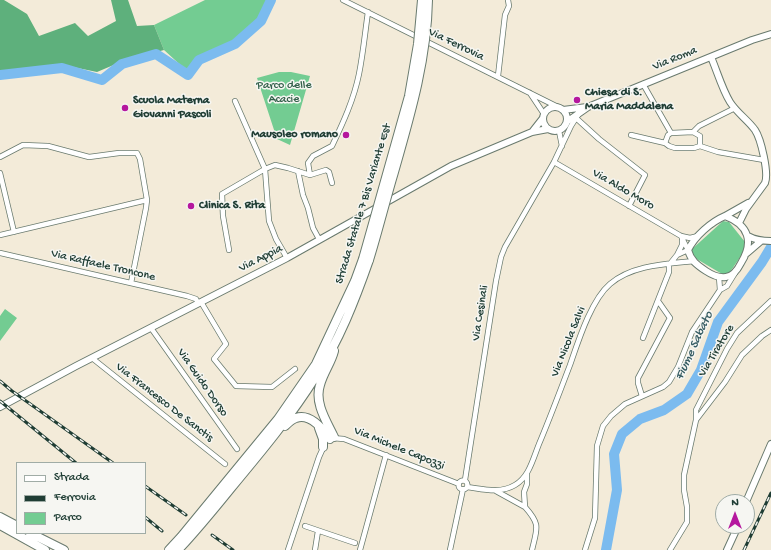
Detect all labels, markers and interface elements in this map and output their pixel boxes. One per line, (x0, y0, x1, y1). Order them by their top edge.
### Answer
street label: Via Ferrovia (426, 25, 486, 65)
street label: Via Roma (651, 44, 699, 74)
park label: Parco delle Acacie (256, 79, 312, 107)
place label: Chiesa di S. Maria Maddalena (585, 86, 673, 114)
place label: Scuola Materna Giovanni Pascoli (133, 94, 211, 122)
marker: Chiesa di S. Maria Maddalena (572, 95, 582, 105)
marker: Scuola Materna Giovanni Pascoli (120, 103, 130, 113)
street label: Strada Statale 7 Bis Variante Est (333, 122, 395, 286)
place label: Mausoleo romano (251, 128, 338, 142)
marker: Mausoleo romano (341, 130, 351, 140)
street label: Via Aldo Moro (589, 166, 657, 214)
place label: Clinica S. Rita (199, 199, 265, 213)
marker: Clinica S. Rita (186, 201, 196, 211)
street label: Via Appia (237, 242, 285, 276)
street label: Via Raffaele Troncone (49, 247, 157, 285)
street label: Via Cesinali (470, 284, 492, 342)
street label: Via Nicola Salvi (548, 305, 590, 379)
water label: Fiume Sabato (672, 309, 718, 383)
street label: Via Tiratore (696, 322, 738, 380)
street label: Via Guido Dorso (173, 346, 231, 420)
street label: Via Francesco De Sanctis (112, 360, 216, 446)
street label: Via Michele Capozzi (352, 424, 446, 474)
legend (16, 462, 146, 534)
text: Strada (54, 471, 89, 485)
text: Ferrovia (54, 491, 96, 505)
north arrow (715, 494, 755, 534)
text: N (731, 497, 739, 509)
text: Parco (54, 511, 82, 525)

